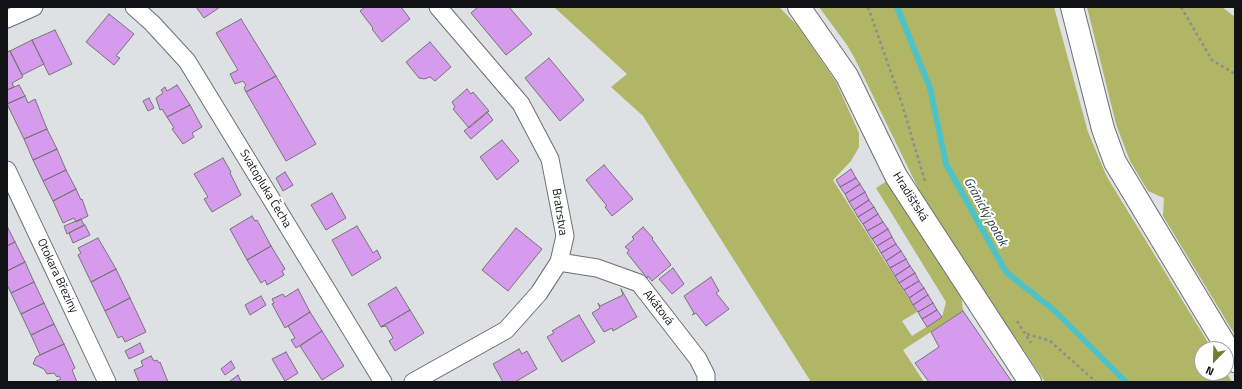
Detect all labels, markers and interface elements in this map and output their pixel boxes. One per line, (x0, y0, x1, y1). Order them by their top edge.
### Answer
street label: Svatopluka Čecha (236, 147, 294, 231)
street label: Hradišťská (889, 170, 931, 224)
water label: Gránický potok (960, 175, 1010, 249)
street label: Bratrstva (548, 187, 570, 237)
street label: Otokara Březiny (33, 236, 81, 316)
street label: Akátová (640, 287, 676, 329)
north arrow (1194, 341, 1234, 381)
text: N (1203, 362, 1216, 380)

